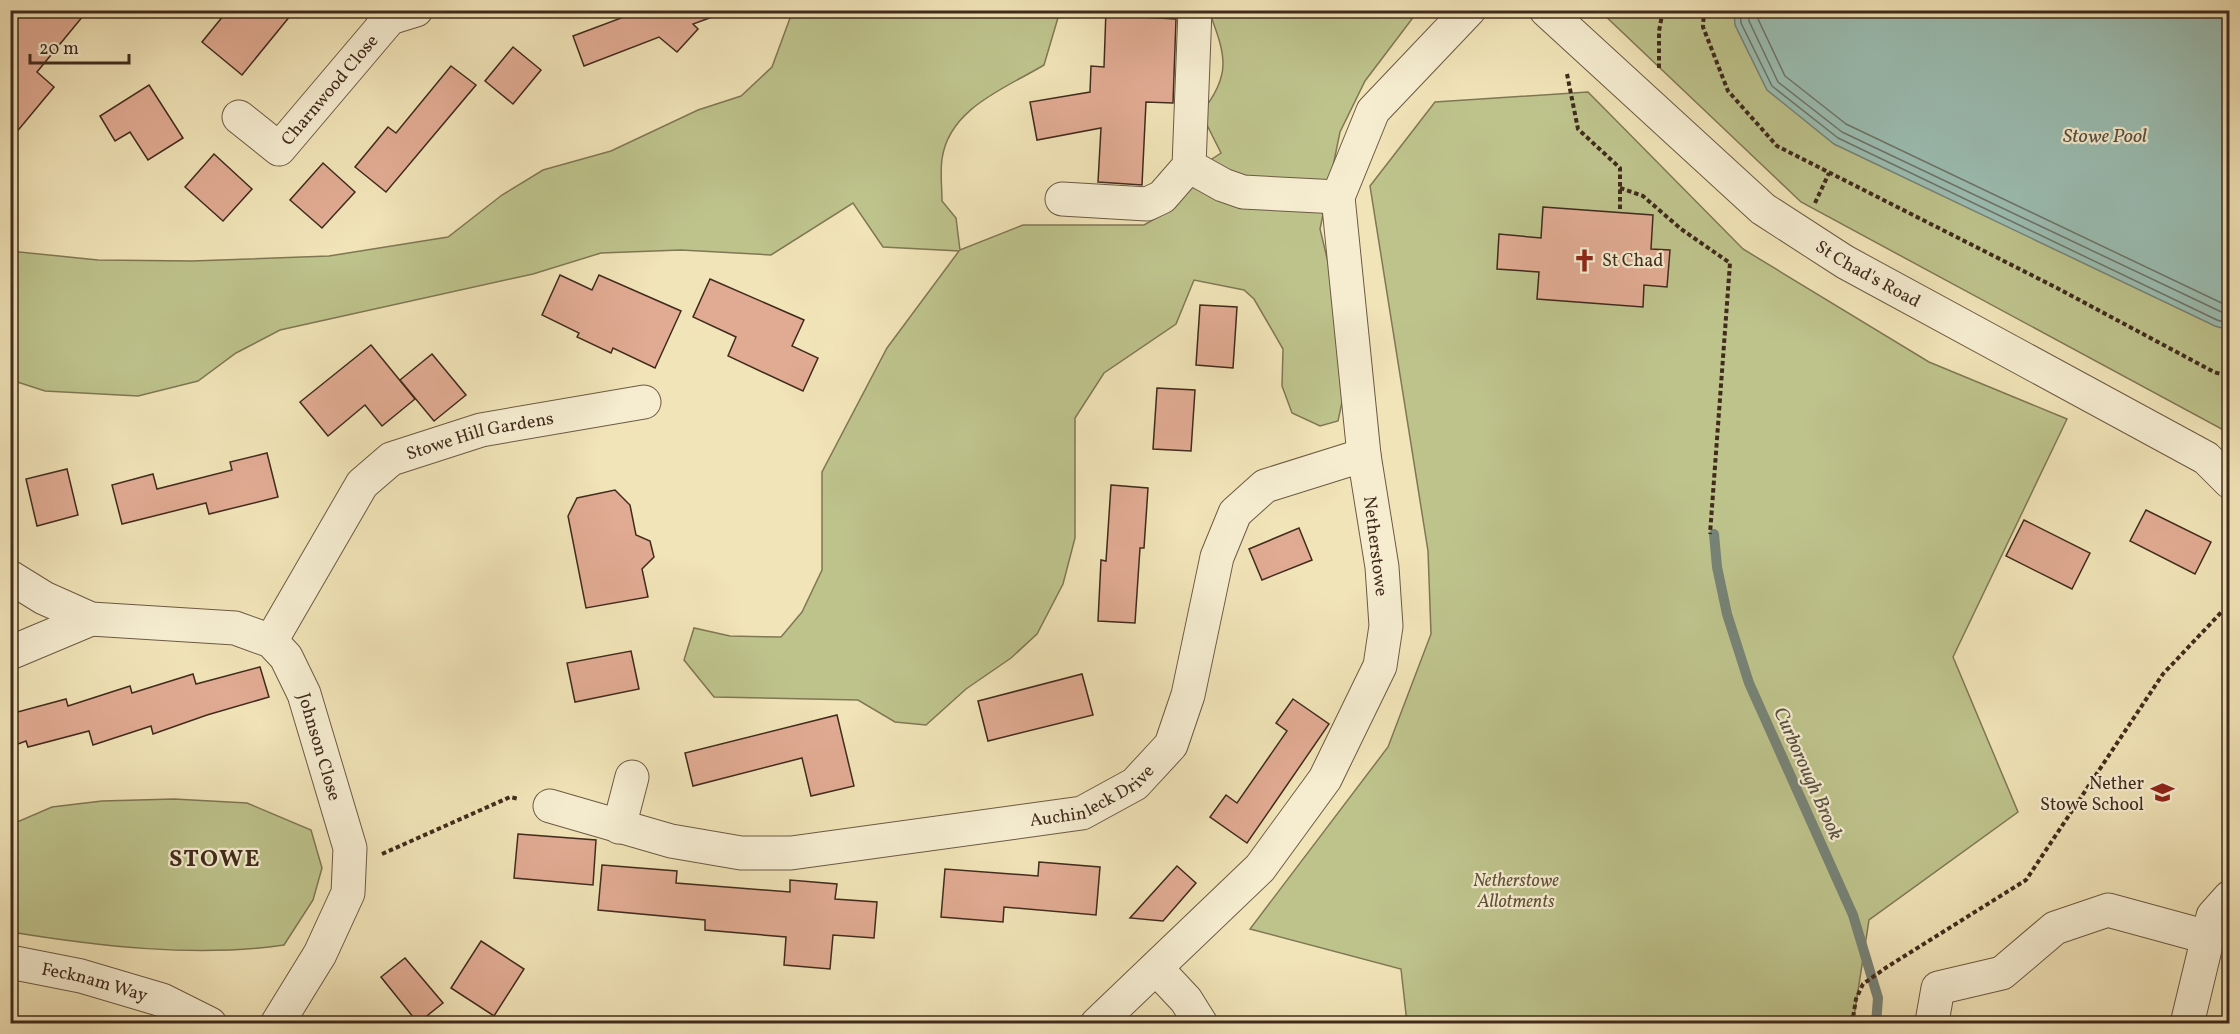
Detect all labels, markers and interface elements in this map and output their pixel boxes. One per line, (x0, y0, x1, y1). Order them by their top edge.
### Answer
scale bar (30, 27, 129, 65)
street label: Charnwood Close (276, 30, 385, 152)
text: 20 m (39, 37, 79, 62)
water label: Stowe Pool (2063, 123, 2147, 151)
street label: St Chad's Road (1810, 235, 1924, 315)
church icon: St Chad (1571, 247, 1597, 273)
place label: St Chad (1602, 249, 1663, 274)
street label: Stowe Hill Gardens (403, 407, 556, 467)
street label: Netherstowe (1356, 495, 1393, 598)
street label: Johnson Close (290, 690, 346, 804)
water label: Curborough Brook (1765, 703, 1849, 845)
street label: Auchinleck Drive (1028, 760, 1161, 834)
place label: Nether Stowe School (2040, 772, 2144, 818)
school or university icon: Nether Stowe School (2149, 780, 2175, 806)
district label: STOWE (169, 843, 261, 877)
park label: Netherstowe Allotments (1473, 869, 1559, 915)
street label: Fecknam Way (39, 958, 151, 1009)

